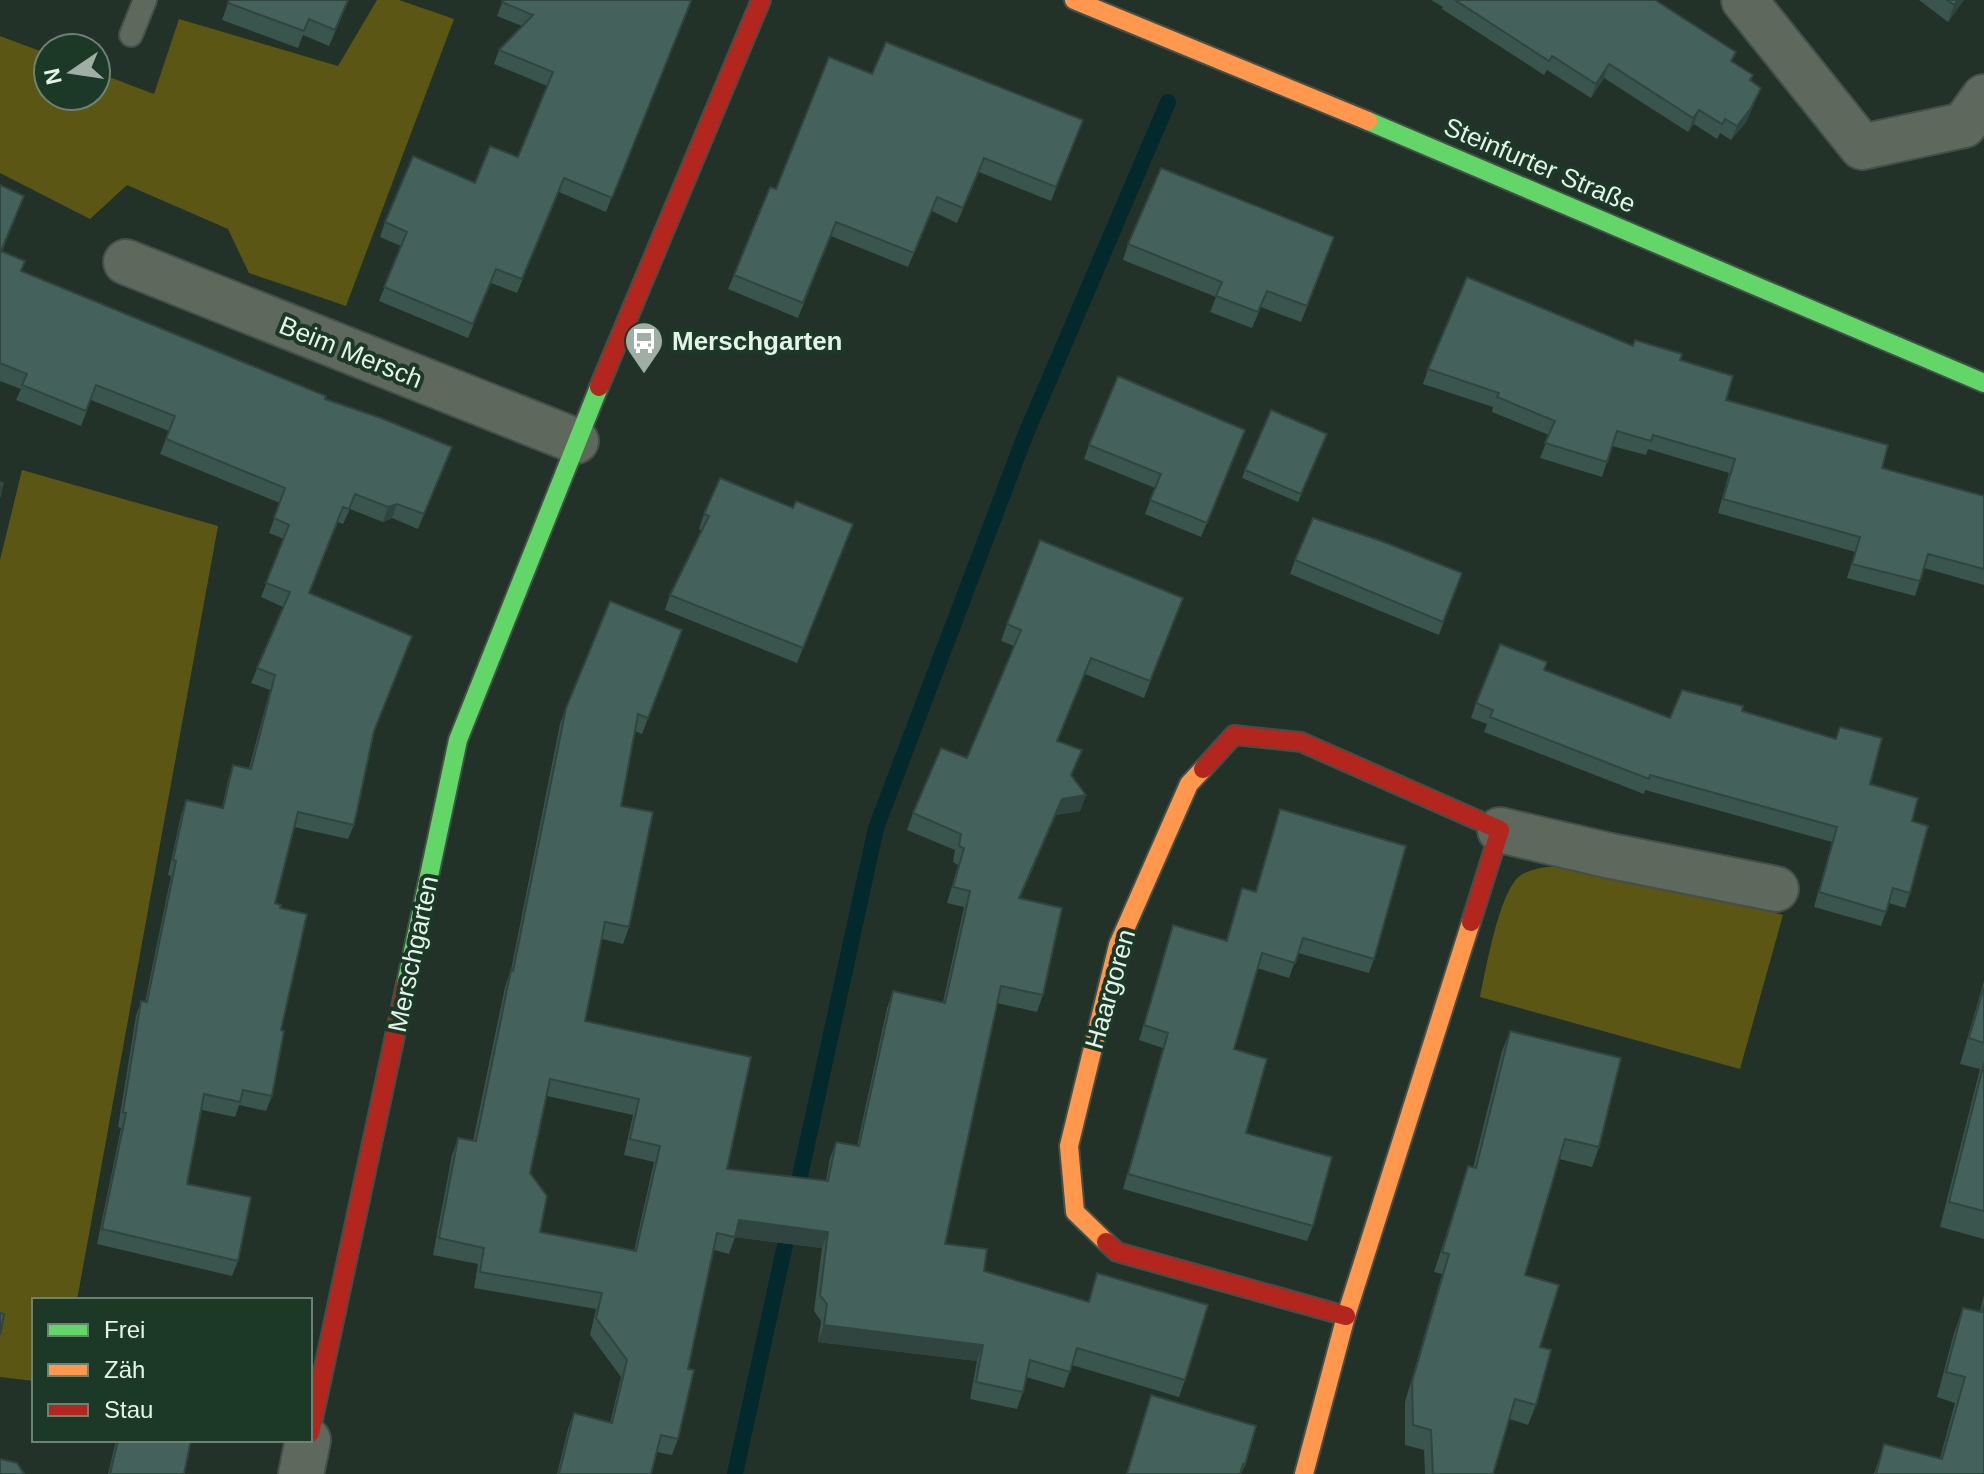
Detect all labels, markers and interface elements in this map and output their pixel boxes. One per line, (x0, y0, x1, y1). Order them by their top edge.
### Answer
north arrow (32, 32, 112, 112)
text: N (39, 66, 67, 87)
street label: Steinfurter Straße (1440, 111, 1640, 219)
street label: Beim Mersch (275, 310, 427, 394)
bus stop icon: Merschgarten (623, 320, 665, 375)
place label: Merschgarten (672, 326, 843, 356)
street label: Merschgarten (382, 873, 444, 1035)
street label: Haargoren (1079, 926, 1141, 1052)
legend (32, 1298, 312, 1442)
text: Frei (104, 1316, 145, 1343)
text: Zäh (104, 1356, 145, 1383)
text: Stau (104, 1396, 153, 1423)

